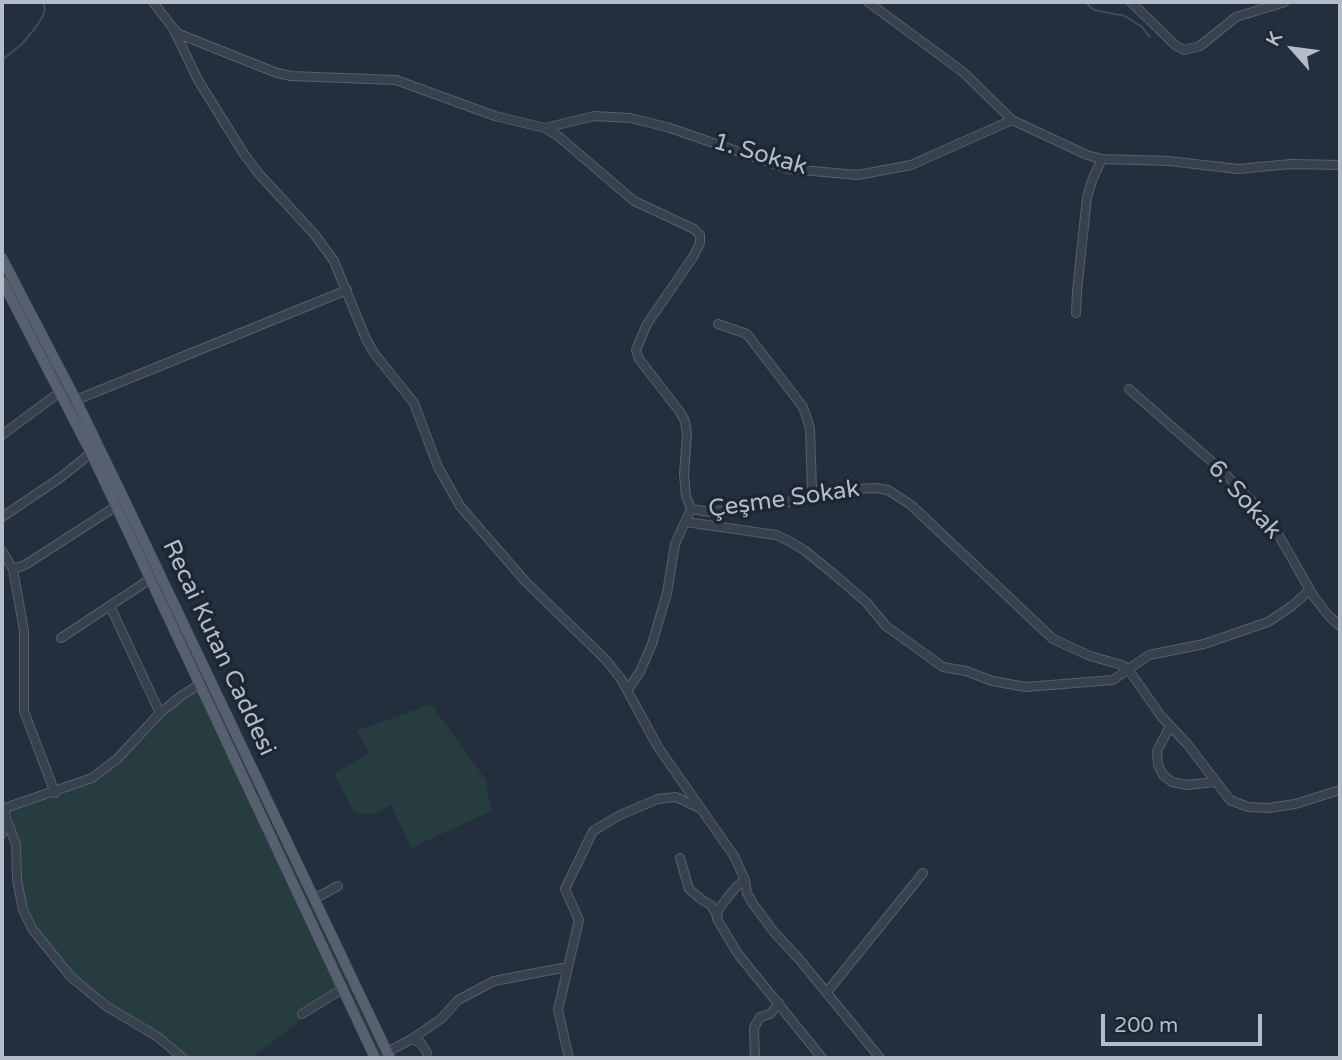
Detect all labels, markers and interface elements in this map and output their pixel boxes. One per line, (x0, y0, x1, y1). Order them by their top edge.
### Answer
north arrow (1258, 14, 1328, 84)
text: K (1262, 28, 1287, 50)
street label: 1. Sokak (710, 128, 810, 182)
street label: 6. Sokak (1201, 455, 1287, 545)
street label: Çeşme Sokak (707, 475, 861, 525)
street label: Recai Kutan Caddesi (155, 535, 281, 761)
scale bar (1104, 1000, 1265, 1044)
text: 200 m (1114, 1013, 1178, 1038)

